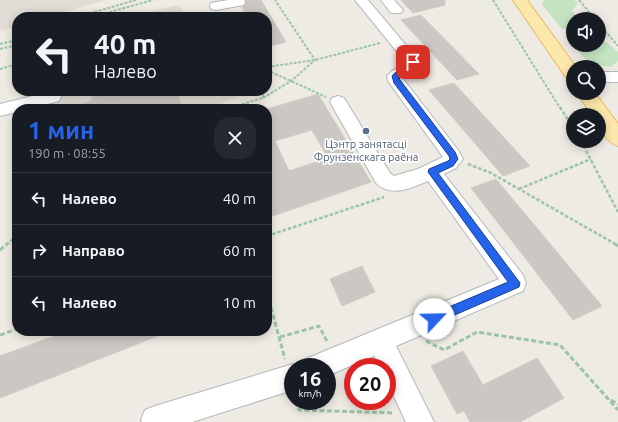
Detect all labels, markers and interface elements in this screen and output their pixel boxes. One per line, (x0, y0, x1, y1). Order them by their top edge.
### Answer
map controls (566, 12, 606, 148)
button: sound (566, 12, 606, 52)
icon: left (28, 28, 80, 80)
text: 40 m (94, 28, 156, 59)
pin (396, 45, 430, 79)
icon: arrive (402, 51, 424, 73)
button: search (566, 60, 606, 100)
text: Налево (94, 61, 157, 81)
button: layers (566, 108, 606, 148)
text: 1 мин (28, 117, 94, 144)
button: close (214, 117, 256, 159)
marker: Цэнтр занятасці Фрунзенскага раёна (361, 126, 371, 136)
place label: Цэнтр занятасці Фрунзенскага раёна (314, 138, 418, 163)
text: 190 m · 08:55 (28, 146, 106, 160)
icon: left (28, 188, 50, 210)
text: Налево (62, 190, 117, 207)
text: 40 m (223, 190, 256, 207)
icon: right (28, 240, 50, 262)
text: Направо (62, 242, 125, 259)
text: 60 m (223, 242, 256, 259)
icon: left (28, 292, 50, 314)
text: Налево (62, 294, 117, 311)
text: 10 m (223, 294, 256, 311)
position arrow (413, 298, 455, 340)
speed limit sign: 20 (344, 358, 396, 410)
text: 16 (299, 367, 321, 390)
text: km/h (298, 388, 322, 399)

